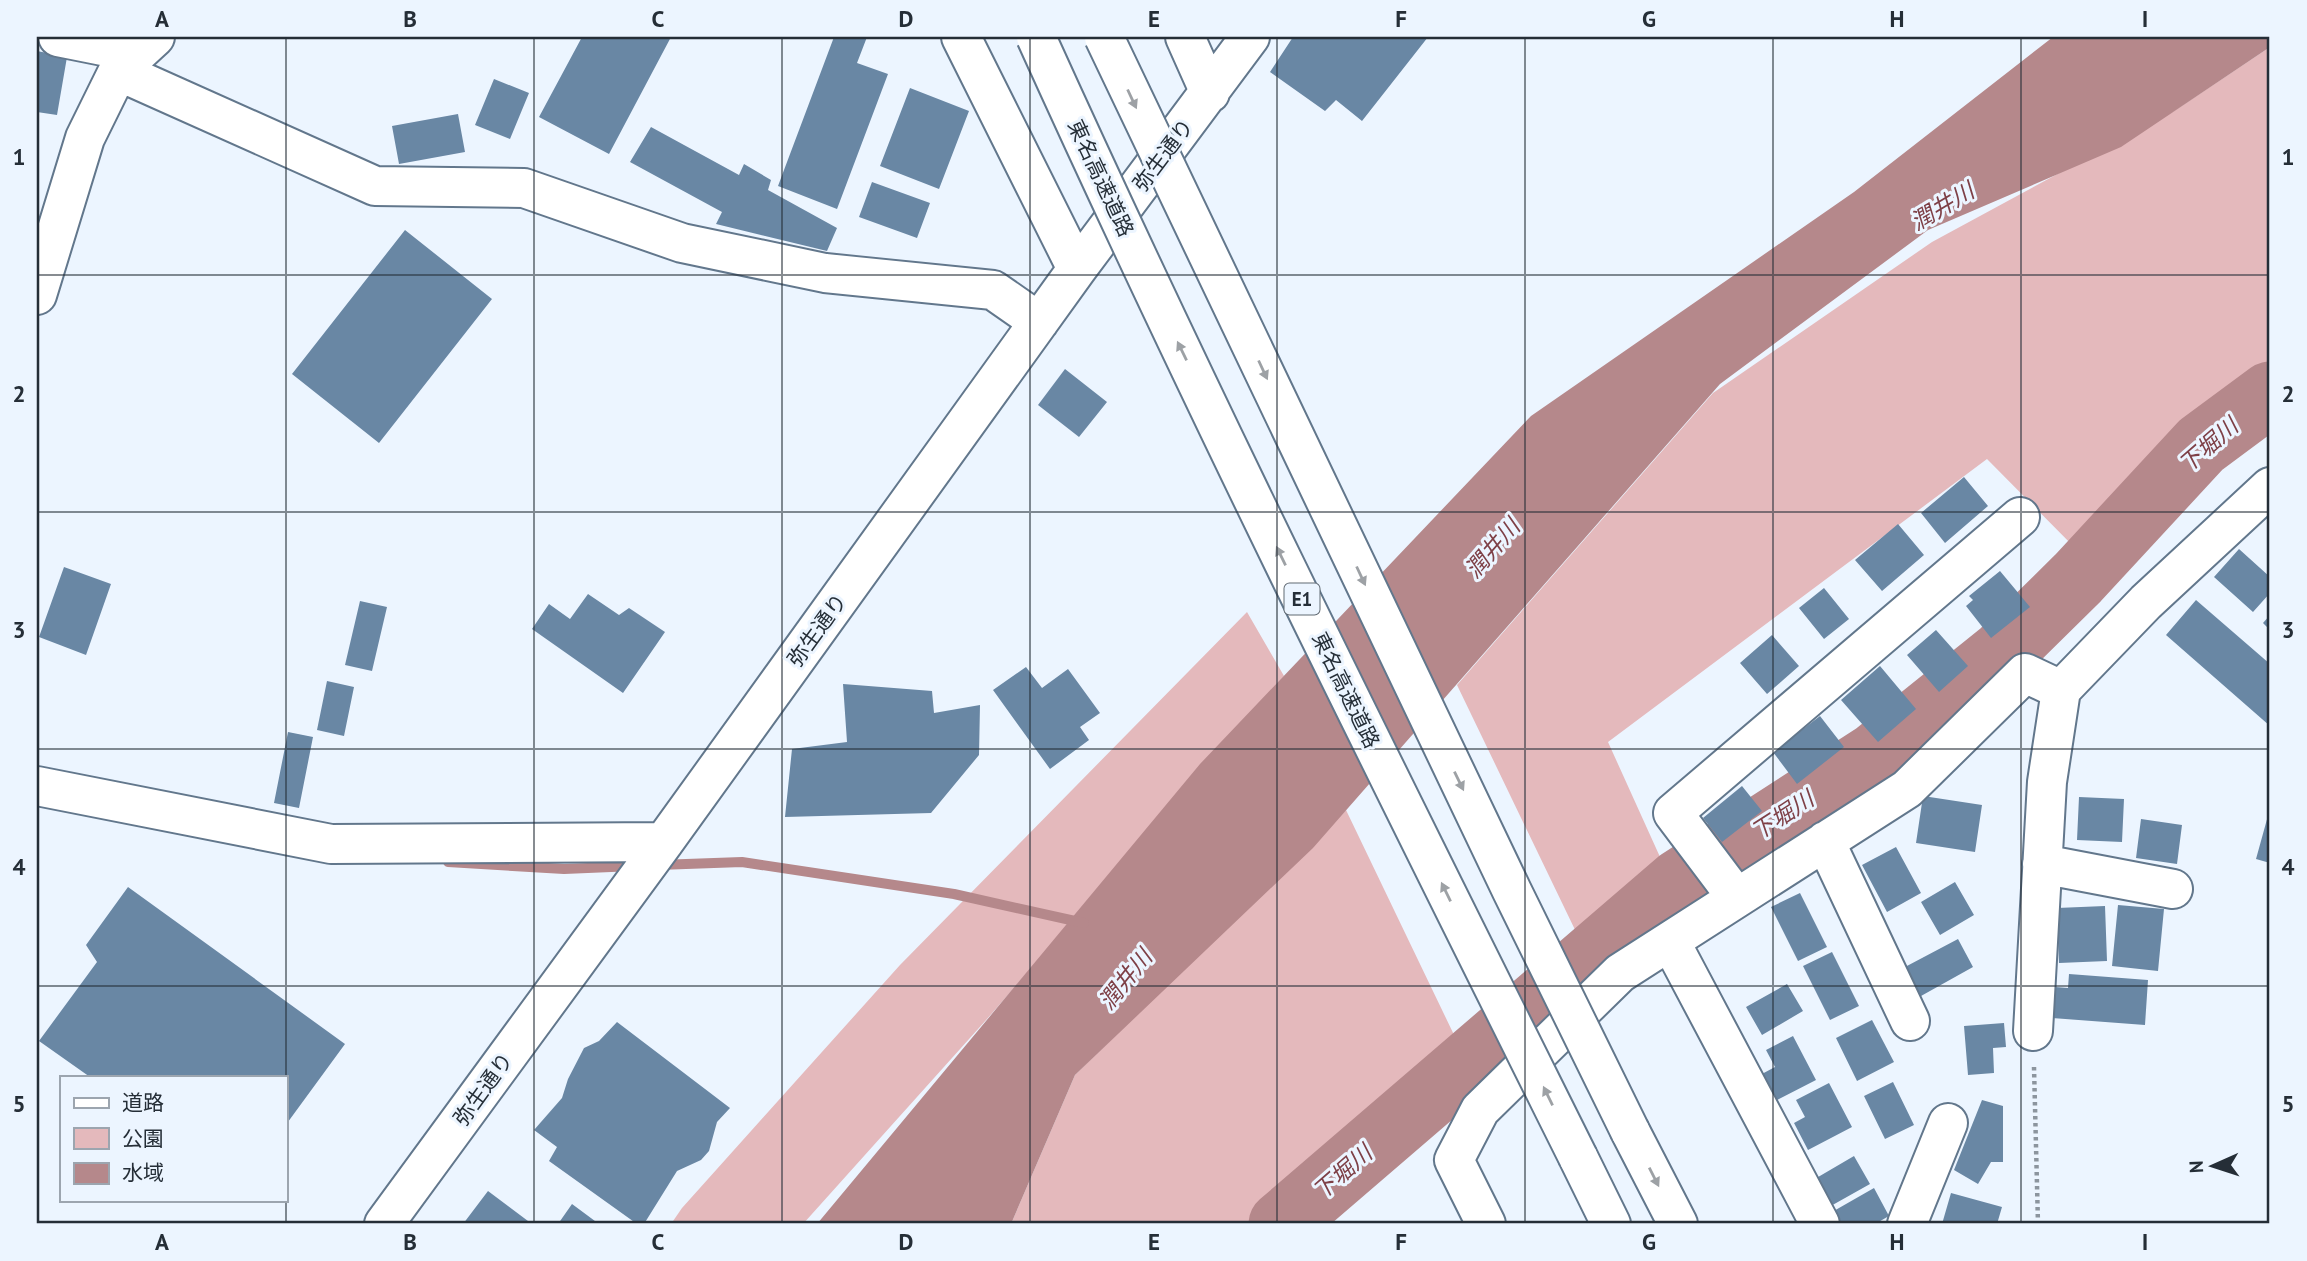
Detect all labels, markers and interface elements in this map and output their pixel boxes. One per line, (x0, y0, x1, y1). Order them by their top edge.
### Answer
text: A (155, 4, 169, 33)
text: B (403, 4, 417, 33)
text: C (652, 4, 665, 33)
text: D (899, 4, 913, 33)
text: E (1148, 4, 1160, 33)
text: F (1395, 4, 1407, 33)
text: G (1642, 4, 1656, 33)
text: H (1890, 4, 1904, 33)
text: I (2142, 4, 2148, 33)
one-way arrow (1127, 89, 1138, 109)
street label: 弥生通り (1127, 113, 1199, 197)
street label: 東名高速道路 (1062, 115, 1140, 241)
text: 1 (12, 142, 26, 171)
text: 1 (2281, 142, 2295, 171)
water label: 潤井川 (1905, 174, 1982, 236)
one-way arrow (1177, 341, 1188, 361)
one-way arrow (1257, 360, 1269, 380)
text: 2 (12, 379, 26, 408)
text: 2 (2281, 379, 2295, 408)
water label: 下堀川 (2172, 409, 2246, 479)
water label: 潤井川 (1458, 510, 1528, 584)
one-way arrow (1276, 546, 1287, 566)
one-way arrow (1355, 565, 1366, 586)
road number: E1 (1284, 584, 1320, 614)
street label: 弥生通り (781, 588, 853, 672)
text: 3 (12, 615, 26, 644)
text: 3 (2281, 615, 2295, 644)
street label: 東名高速道路 (1306, 627, 1386, 753)
one-way arrow (1453, 771, 1464, 791)
water label: 下堀川 (1745, 782, 1821, 846)
text: 4 (12, 852, 26, 881)
text: 4 (2281, 852, 2295, 881)
one-way arrow (1441, 882, 1452, 902)
water label: 潤井川 (1092, 941, 1160, 1015)
street label: 弥生通り (447, 1047, 519, 1131)
legend (60, 1076, 287, 1202)
one-way arrow (1542, 1086, 1553, 1106)
text: 5 (12, 1089, 26, 1118)
text: 道路 (122, 1089, 164, 1116)
text: 5 (2281, 1089, 2295, 1118)
text: 公園 (122, 1125, 164, 1152)
north arrow (2178, 1132, 2248, 1202)
water label: 下堀川 (1306, 1136, 1380, 1206)
text: 水域 (122, 1159, 164, 1186)
text: N (2184, 1160, 2208, 1174)
one-way arrow (1648, 1168, 1660, 1187)
text: A (155, 1227, 169, 1256)
text: B (403, 1227, 417, 1256)
text: C (652, 1227, 665, 1256)
text: D (899, 1227, 913, 1256)
text: E (1148, 1227, 1160, 1256)
text: F (1395, 1227, 1407, 1256)
text: G (1642, 1227, 1656, 1256)
text: H (1890, 1227, 1904, 1256)
text: I (2142, 1227, 2148, 1256)

